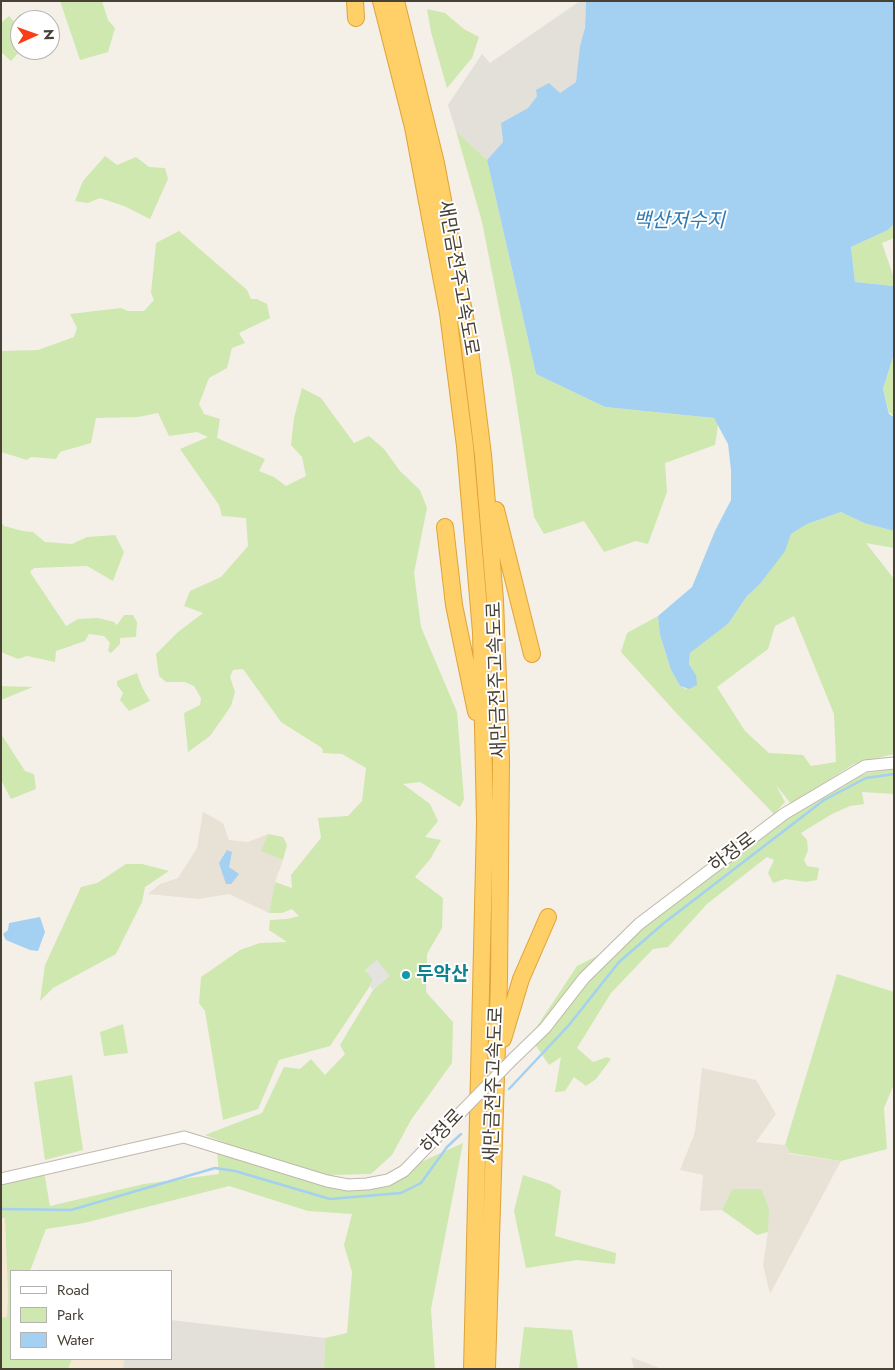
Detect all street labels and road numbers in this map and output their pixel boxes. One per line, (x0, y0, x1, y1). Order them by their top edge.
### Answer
street label: 새만금전주고속도로 (432, 199, 482, 357)
street label: 새만금전주고속도로 (484, 601, 512, 759)
street label: 하정로 (705, 828, 761, 878)
street label: 새만금전주고속도로 (481, 1006, 509, 1164)
street label: 하정로 (417, 1105, 469, 1159)

